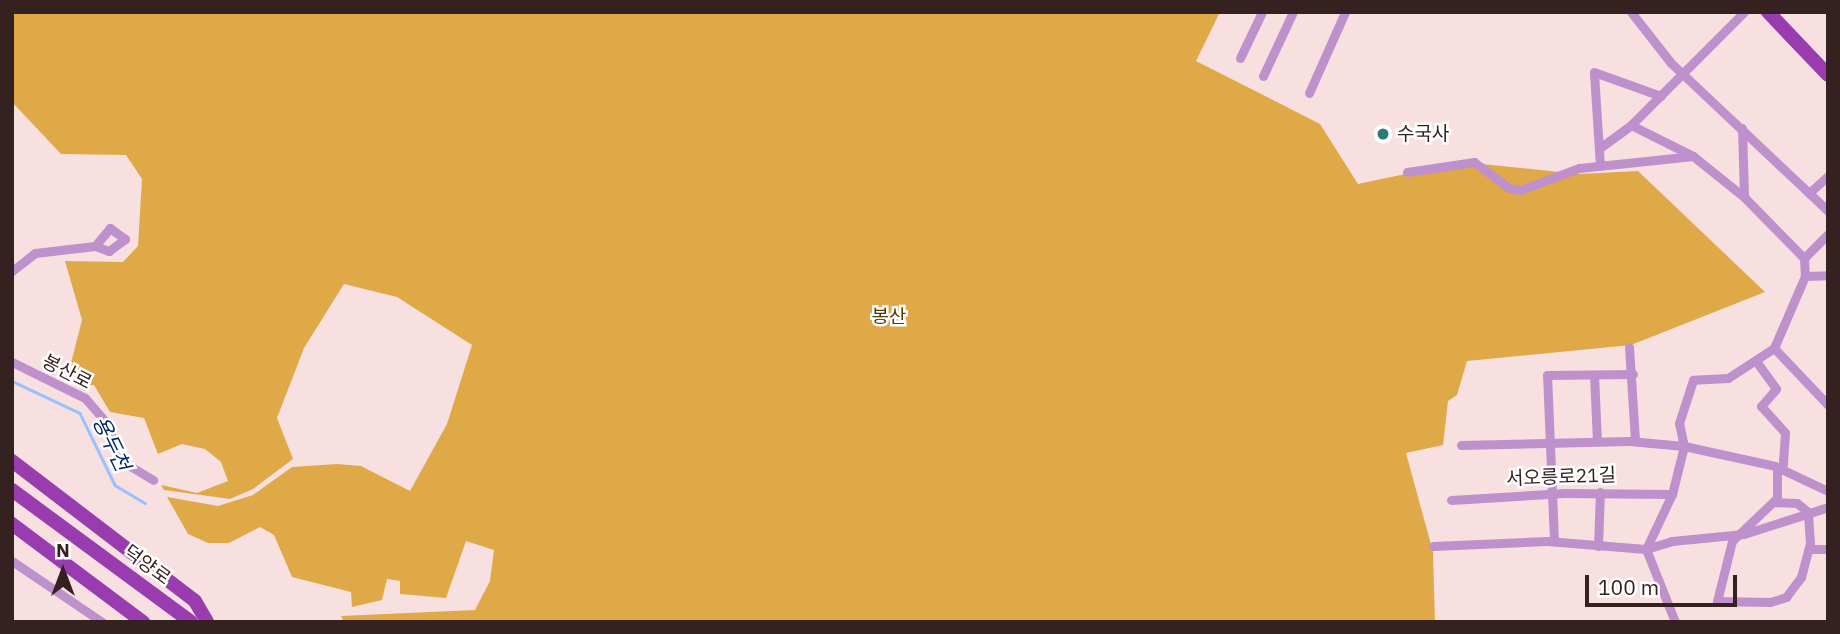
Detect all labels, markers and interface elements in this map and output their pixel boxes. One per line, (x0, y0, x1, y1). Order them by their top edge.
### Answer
place label: 수국사 (1397, 123, 1449, 145)
marker: 수국사 (1375, 126, 1391, 142)
park label: 봉산 (872, 306, 906, 328)
street label: 봉산로 (38, 350, 96, 394)
water label: 용두천 (88, 411, 136, 475)
street label: 서오릉로21길 (1506, 464, 1616, 490)
north arrow (28, 536, 98, 606)
text: N (56, 538, 70, 562)
street label: 덕양로 (119, 540, 175, 590)
scale bar (1588, 560, 1740, 604)
text: 100 m (1598, 573, 1659, 601)

